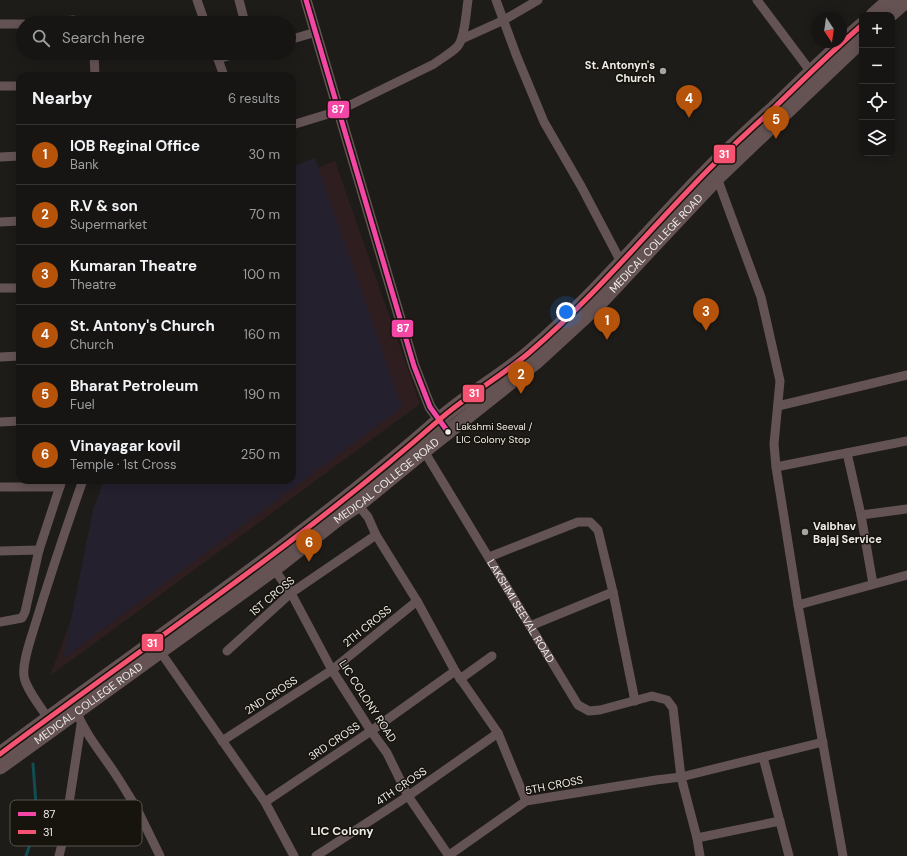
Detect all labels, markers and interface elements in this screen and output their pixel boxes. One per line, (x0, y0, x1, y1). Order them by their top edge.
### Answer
north arrow (811, 12, 847, 48)
map controls (859, 12, 895, 156)
button: + (859, 12, 895, 48)
search box (16, 16, 296, 60)
icon: search (30, 27, 52, 49)
text: Search here (62, 28, 145, 48)
button: − (859, 48, 895, 84)
place label: St. Antonyn's Church (585, 58, 655, 85)
marker: St. Antonyn's Church (658, 66, 668, 76)
button: locate (859, 84, 895, 120)
pin: 4 (676, 85, 702, 118)
text: Nearby (32, 87, 92, 109)
text: 6 results (228, 90, 280, 107)
line badge: 87 (327, 100, 350, 119)
text: 87 (332, 102, 344, 116)
pin: 5 (763, 106, 789, 139)
button: layers (859, 120, 895, 156)
text: IOB Reginal Office (70, 136, 200, 156)
line badge: 31 (713, 144, 736, 164)
text: 1 (43, 146, 47, 163)
text: 30 m (248, 146, 280, 163)
text: 31 (719, 147, 729, 161)
text: Bank (70, 156, 99, 173)
street label: MEDICAL COLLEGE ROAD (606, 190, 706, 296)
text: R.V & son (70, 196, 138, 216)
text: 2 (41, 206, 49, 223)
text: 70 m (249, 206, 280, 223)
text: Supermarket (70, 216, 147, 233)
text: Kumaran Theatre (70, 256, 197, 276)
text: 3 (41, 266, 49, 283)
text: 100 m (243, 266, 280, 283)
text: Theatre (70, 276, 116, 293)
pin: 3 (693, 298, 719, 331)
your location (556, 302, 576, 322)
pin: 1 (594, 307, 620, 340)
text: St. Antony's Church (70, 316, 215, 336)
line badge: 87 (391, 319, 414, 338)
text: 87 (397, 321, 409, 335)
text: 4 (41, 326, 49, 343)
text: 160 m (244, 326, 280, 343)
text: Church (70, 336, 114, 353)
pin: 2 (508, 361, 534, 394)
text: Bharat Petroleum (70, 376, 198, 396)
line badge: 31 (462, 384, 485, 403)
text: 5 (41, 386, 49, 403)
text: 190 m (244, 386, 280, 403)
text: 31 (469, 386, 479, 400)
text: Fuel (70, 396, 95, 413)
place label: Lakshmi Seeval / LIC Colony Stop (456, 420, 533, 446)
marker: Lakshmi Seeval / LIC Colony Stop (443, 427, 453, 437)
street label: MEDICAL COLLEGE ROAD (331, 434, 442, 526)
text: Vinayagar kovil (70, 436, 181, 456)
text: 6 (41, 446, 49, 463)
text: 250 m (241, 446, 280, 463)
text: Temple · 1st Cross (70, 456, 177, 473)
place label: Vaibhav Bajaj Service (813, 519, 882, 546)
marker: Vaibhav Bajaj Service (800, 527, 810, 537)
pin: 6 (296, 529, 322, 562)
street label: LAKSHMI SEEVAL ROAD (484, 556, 558, 666)
street label: 1ST CROSS (247, 573, 297, 619)
street label: 2TH CROSS (340, 602, 394, 650)
line badge: 31 (141, 633, 164, 652)
text: 31 (147, 636, 157, 650)
street label: LIC COLONY ROAD (336, 657, 400, 745)
street label: MEDICAL COLLEGE ROAD (31, 659, 146, 747)
street label: 2ND CROSS (242, 673, 300, 717)
street label: 3RD CROSS (306, 719, 362, 763)
street label: 4TH CROSS (373, 764, 429, 808)
street label: 5TH CROSS (524, 773, 584, 797)
legend (10, 800, 142, 846)
text: 87 (43, 807, 55, 821)
district label: LIC Colony (311, 823, 374, 839)
text: 31 (43, 825, 53, 839)

